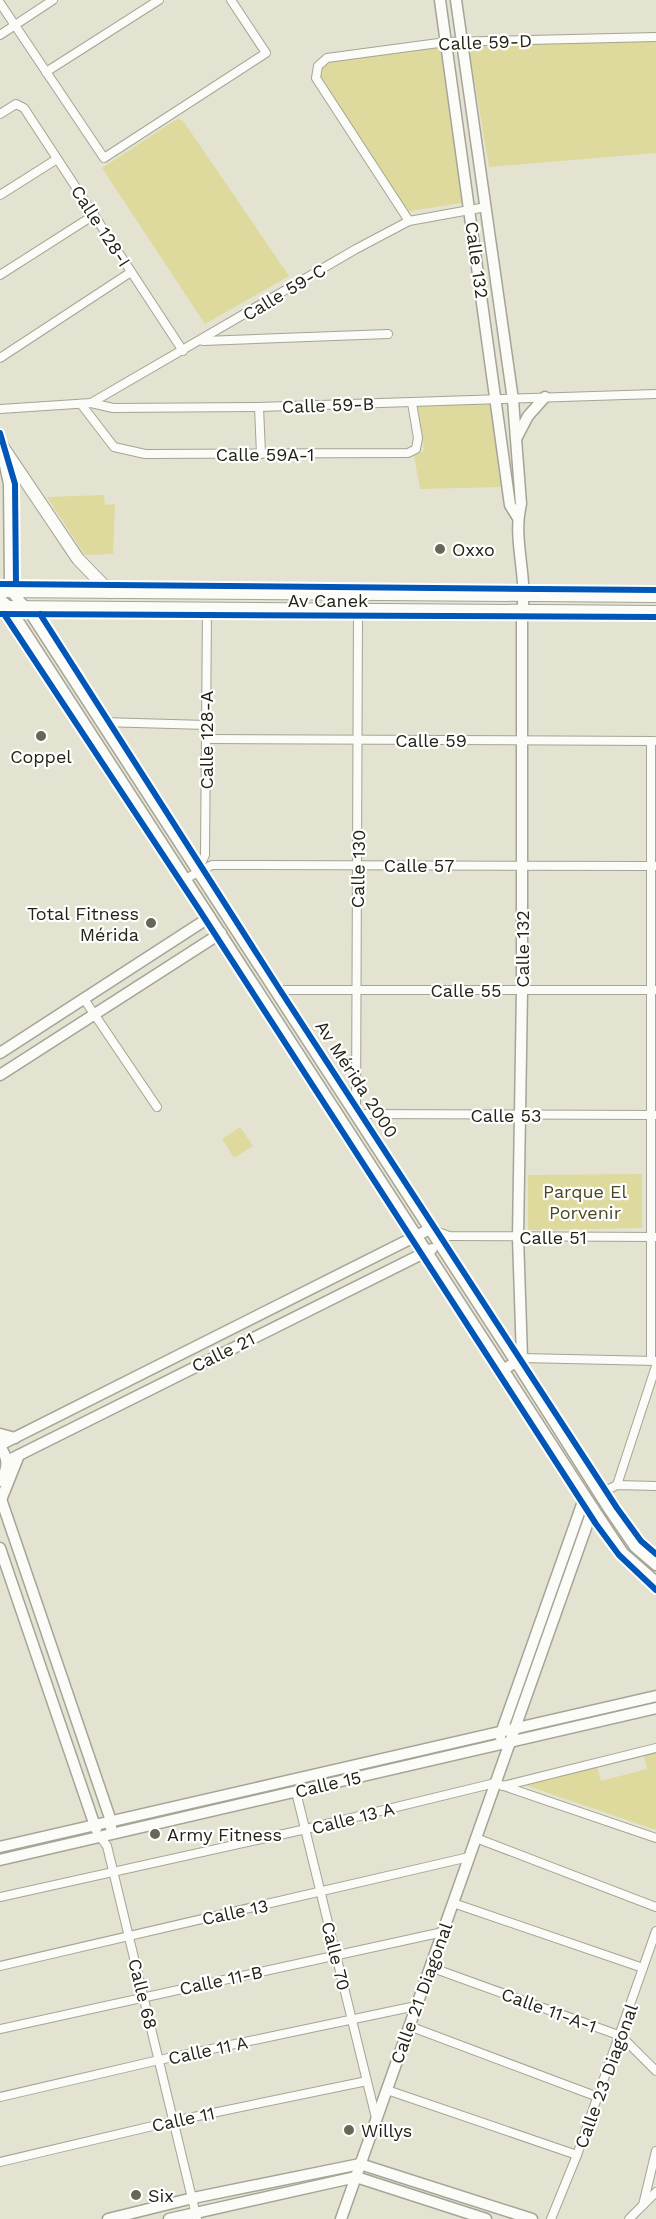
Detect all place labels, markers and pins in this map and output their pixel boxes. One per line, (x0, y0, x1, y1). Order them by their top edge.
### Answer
place label: Oxxo (452, 539, 495, 560)
marker: Oxxo (433, 542, 447, 556)
marker: Coppel (34, 729, 48, 743)
place label: Coppel (10, 746, 72, 767)
place label: Total Fitness Mérida (27, 903, 139, 945)
marker: Total Fitness Mérida (144, 916, 158, 930)
place label: Army Fitness (167, 1824, 282, 1845)
marker: Army Fitness (148, 1827, 162, 1841)
place label: Willys (361, 2120, 412, 2141)
marker: Willys (342, 2123, 356, 2137)
place label: Six (148, 2185, 174, 2206)
marker: Six (129, 2188, 143, 2202)

